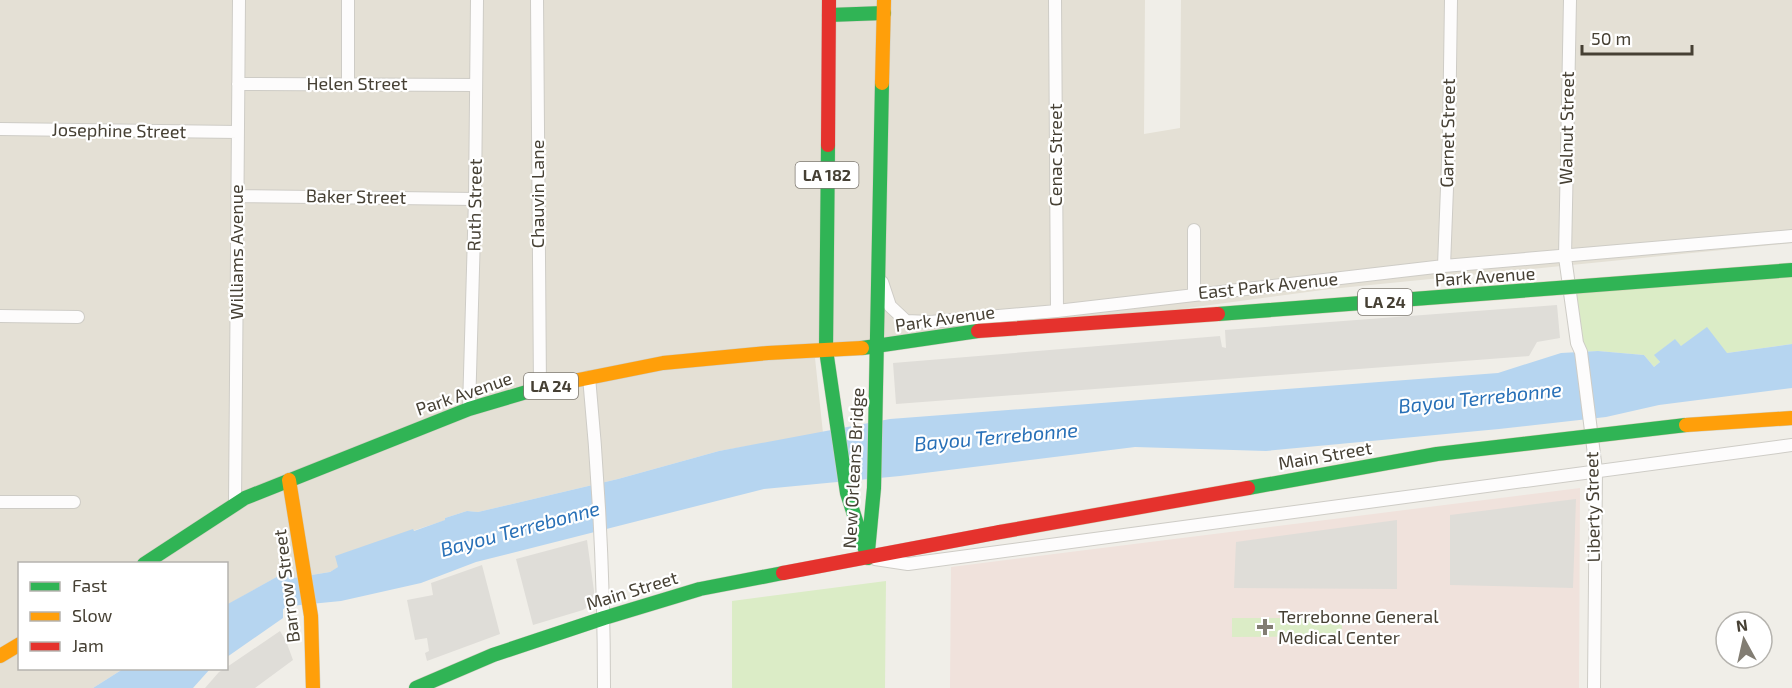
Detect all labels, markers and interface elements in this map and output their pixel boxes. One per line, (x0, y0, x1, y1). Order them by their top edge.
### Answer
scale bar (1582, 18, 1692, 56)
text: 50 m (1591, 27, 1631, 49)
street label: Walnut Street (1554, 71, 1578, 185)
street label: Helen Street (306, 72, 408, 94)
street label: Garnet Street (1435, 78, 1459, 188)
street label: Cenac Street (1044, 103, 1066, 207)
street label: Josephine Street (51, 118, 187, 142)
street label: Chauvin Lane (526, 140, 548, 248)
street label: Ruth Street (462, 158, 486, 252)
road number: LA 182 (796, 162, 858, 188)
street label: Williams Avenue (225, 184, 247, 320)
street label: Baker Street (306, 184, 407, 208)
street label: Park Avenue (1434, 262, 1536, 290)
street label: East Park Avenue (1197, 267, 1339, 303)
road number: LA 24 (1358, 289, 1412, 315)
street label: Park Avenue (894, 300, 996, 336)
street label: Park Avenue (413, 366, 515, 420)
road number: LA 24 (524, 373, 578, 399)
water label: Bayou Terrebonne (1397, 376, 1563, 419)
street label: New Orleans Bridge (838, 387, 868, 549)
water label: Bayou Terrebonne (913, 417, 1079, 456)
street label: Main Street (1276, 436, 1373, 474)
street label: Liberty Street (1580, 451, 1604, 563)
water label: Bayou Terrebonne (437, 495, 603, 562)
street label: Barrow Street (268, 528, 304, 644)
legend (18, 562, 228, 670)
street label: Main Street (583, 566, 680, 614)
text: Fast (72, 574, 107, 596)
text: Slow (72, 604, 113, 626)
place label: Terrebonne General Medical Center (1278, 605, 1439, 648)
north arrow (1714, 610, 1774, 670)
text: N (1735, 614, 1749, 635)
marker: Terrebonne General Medical Center (1256, 618, 1274, 636)
text: Jam (72, 634, 104, 656)

